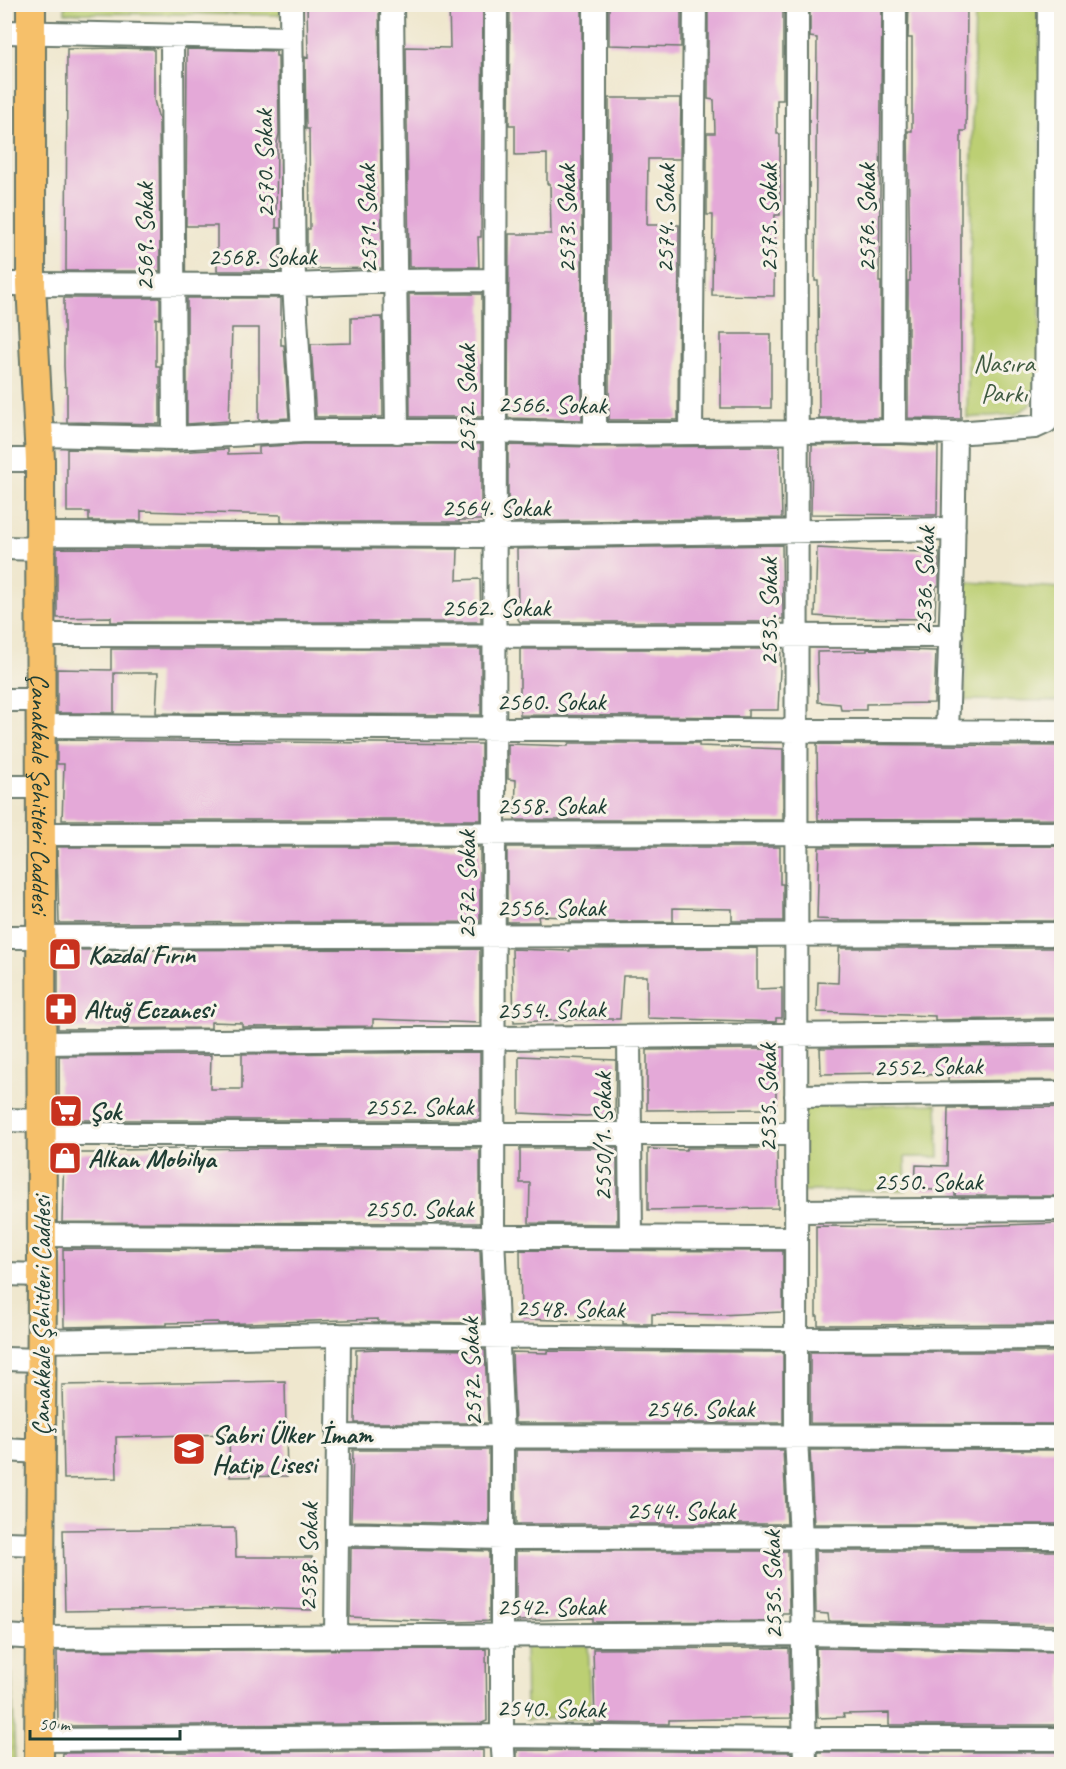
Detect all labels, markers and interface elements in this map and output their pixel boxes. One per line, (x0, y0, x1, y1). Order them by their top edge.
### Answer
street label: 2570. Sokak (247, 108, 282, 219)
street label: 2575. Sokak (752, 162, 785, 273)
street label: 2576. Sokak (850, 162, 883, 273)
street label: 2571. Sokak (350, 163, 385, 274)
street label: 2573. Sokak (550, 163, 583, 274)
street label: 2574. Sokak (648, 163, 683, 274)
street label: 2569. Sokak (128, 181, 161, 292)
street label: 2568. Sokak (207, 240, 318, 273)
street label: 2572. Sokak (450, 343, 483, 454)
park label: Nasıra Parkı (973, 347, 1036, 410)
street label: 2566. Sokak (497, 387, 608, 422)
street label: 2564. Sokak (441, 491, 552, 524)
street label: 2536. Sokak (906, 524, 943, 636)
street label: 2535. Sokak (752, 556, 785, 667)
street label: 2562. Sokak (441, 591, 552, 624)
street label: Çanakkale Şehitleri Caddesi (24, 674, 57, 917)
street label: 2560. Sokak (496, 685, 607, 718)
street label: 2558. Sokak (496, 789, 607, 822)
street label: 2572. Sokak (450, 829, 483, 940)
street label: 2556. Sokak (496, 891, 607, 924)
shop icon: Kazdal Fırın (47, 936, 83, 972)
place label: Kazdal Fırın (88, 938, 196, 971)
pharmacy icon: Altuğ Eczanesi (43, 991, 79, 1027)
street label: 2554. Sokak (496, 992, 607, 1027)
place label: Altuğ Eczanesi (84, 993, 218, 1026)
street label: 2535. Sokak (751, 1042, 784, 1153)
street label: 2552. Sokak (873, 1049, 984, 1084)
street label: 2550/1. Sokak (586, 1071, 619, 1202)
street label: 2552. Sokak (364, 1090, 475, 1123)
supermarket icon: Şok (48, 1093, 84, 1129)
place label: Şok (89, 1095, 123, 1128)
shop icon: Alkan Mobilya (47, 1140, 83, 1176)
place label: Alkan Mobilya (88, 1142, 218, 1175)
street label: 2550. Sokak (873, 1165, 984, 1198)
street label: 2550. Sokak (364, 1192, 475, 1225)
street label: Çanakkale Şehitleri Caddesi (25, 1193, 58, 1436)
street label: 2548. Sokak (515, 1291, 626, 1326)
street label: 2572. Sokak (453, 1315, 490, 1427)
street label: 2546. Sokak (645, 1392, 756, 1425)
place label: Sabri Ülker İmam Hatip Lisesi (212, 1418, 375, 1481)
school or university icon: Sabri Ülker İmam Hatip Lisesi (171, 1431, 207, 1467)
street label: 2544. Sokak (626, 1494, 737, 1527)
street label: 2538. Sokak (291, 1501, 326, 1612)
street label: 2535. Sokak (755, 1529, 790, 1640)
street label: 2542. Sokak (496, 1590, 607, 1623)
street label: 2540. Sokak (496, 1691, 607, 1726)
scale bar (30, 1703, 180, 1741)
text: 50 m (39, 1713, 72, 1735)

